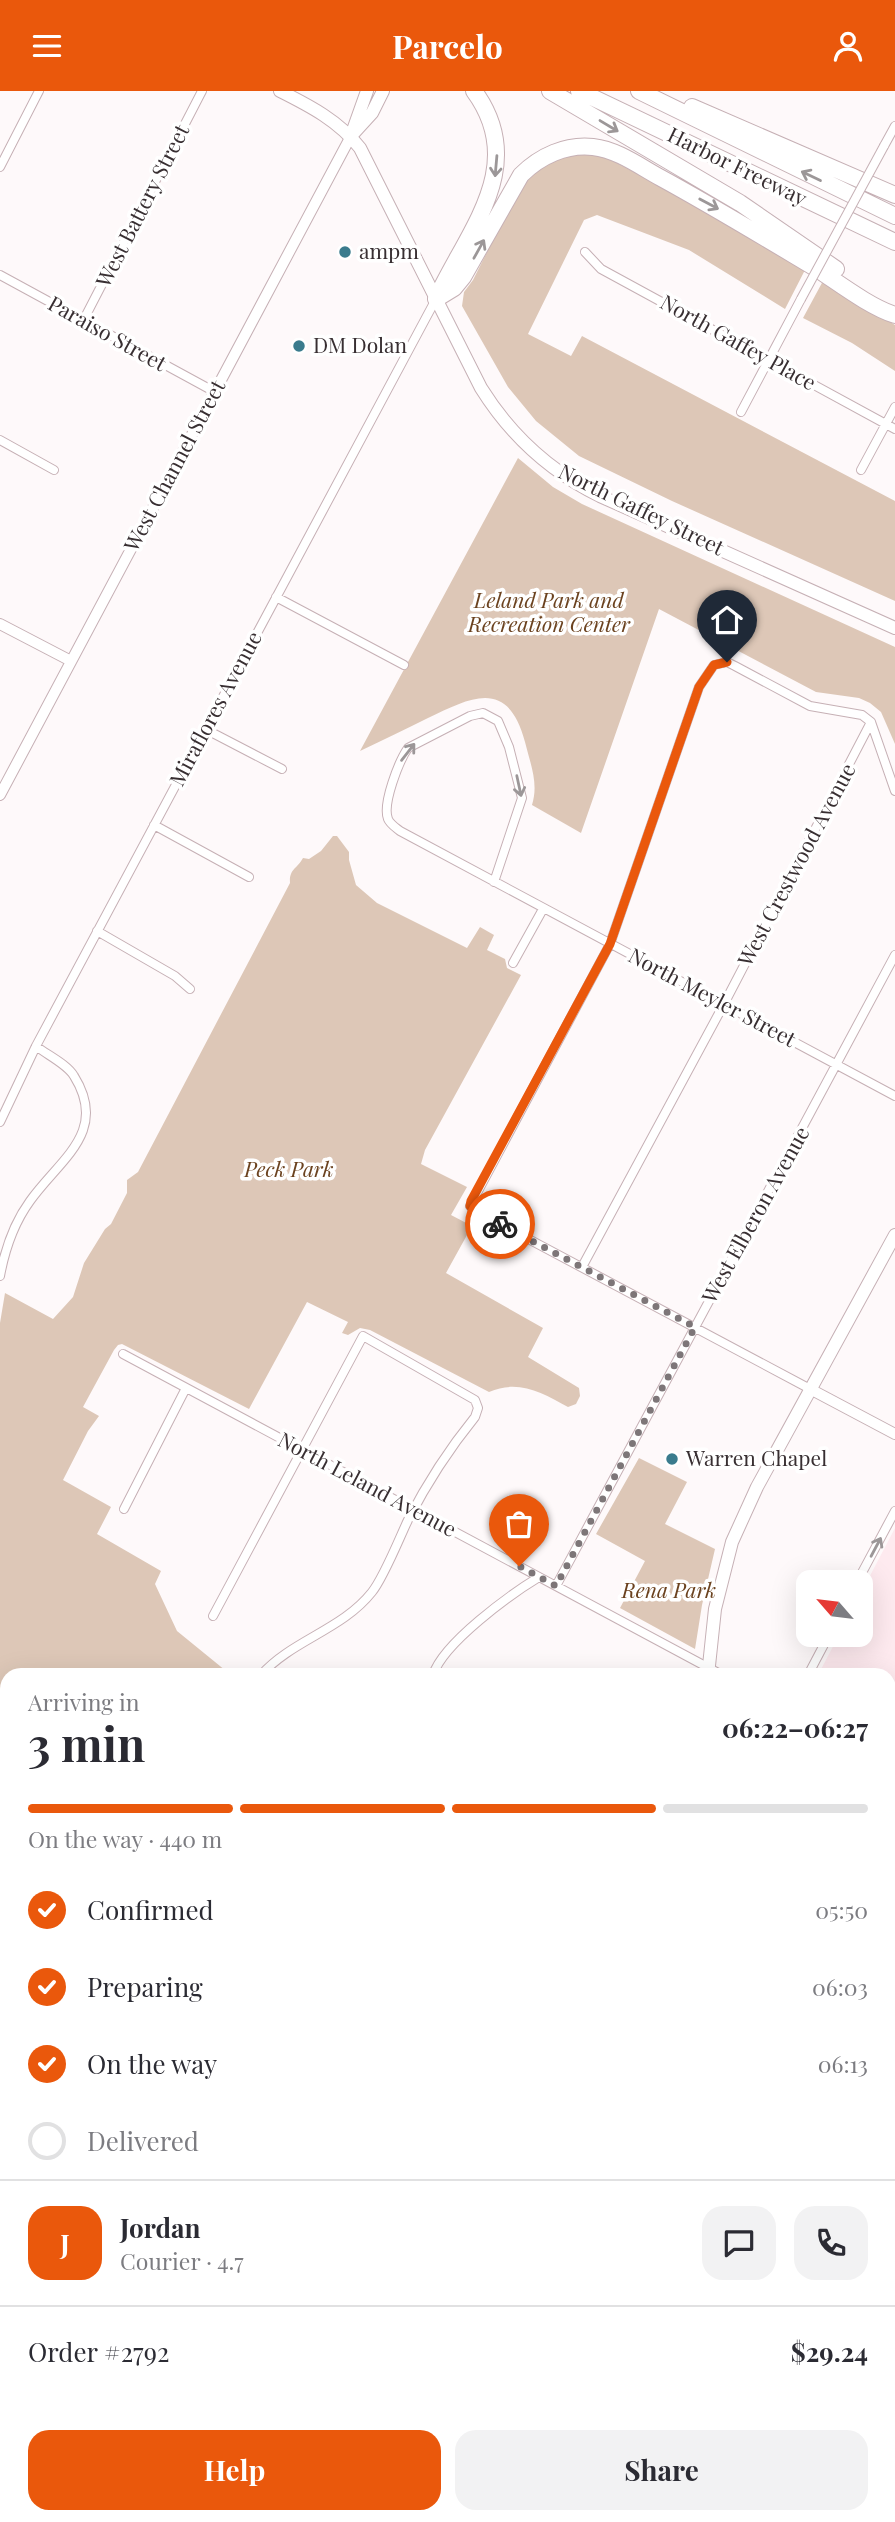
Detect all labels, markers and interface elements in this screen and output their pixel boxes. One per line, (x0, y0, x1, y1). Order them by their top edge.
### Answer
text: Parcelo (392, 24, 503, 67)
icon: menu (28, 27, 66, 65)
icon: person (829, 27, 867, 65)
street label: West Battery Street (88, 118, 195, 292)
one-way arrow (599, 119, 619, 133)
street label: Harbor Freeway (664, 119, 813, 211)
one-way arrow (489, 154, 502, 176)
one-way arrow (801, 169, 822, 183)
one-way arrow (698, 197, 718, 211)
place label: ampm (359, 236, 419, 264)
one-way arrow (472, 239, 486, 259)
marker: ampm (337, 244, 353, 260)
street label: North Gaffey Place (656, 287, 822, 396)
street label: Paraiso Street (44, 288, 173, 377)
place label: DM Dolan (313, 330, 407, 358)
marker: DM Dolan (291, 338, 307, 354)
street label: West Channel Street (116, 374, 231, 557)
street label: North Gaffey Street (554, 456, 730, 561)
park label: Leland Park and Recreation Center (467, 585, 631, 637)
pin (697, 590, 757, 662)
icon: home (708, 601, 746, 639)
street label: Miraflores Avenue (162, 626, 267, 790)
one-way arrow (400, 743, 415, 762)
street label: West Crestwood Avenue (729, 758, 861, 971)
one-way arrow (513, 774, 526, 797)
street label: North Meyler Street (624, 940, 802, 1052)
street label: West Elberon Avenue (694, 1121, 814, 1308)
park label: Peck Park (243, 1154, 334, 1182)
courier (465, 1189, 535, 1259)
icon: bike (481, 1205, 519, 1243)
street label: North Leland Avenue (274, 1424, 462, 1542)
place label: Warren Chapel (685, 1443, 827, 1471)
marker: Warren Chapel (664, 1451, 680, 1467)
pin (489, 1494, 549, 1566)
icon: bag (500, 1505, 538, 1543)
one-way arrow (869, 1537, 883, 1557)
north arrow (796, 1570, 873, 1647)
map controls (796, 1570, 873, 1647)
park label: Rena Park (621, 1575, 716, 1603)
text: Arriving in (28, 1686, 140, 1717)
text: 06:22–06:27 (722, 1710, 868, 1745)
text: 3 min (28, 1712, 145, 1774)
text: On the way · 440 m (28, 1823, 222, 1854)
icon: check (28, 1891, 66, 1929)
text: Confirmed (87, 1892, 214, 1927)
text: 05:50 (815, 1894, 868, 1925)
icon: check (28, 1968, 66, 2006)
text: Preparing (87, 1969, 203, 2004)
text: 06:03 (812, 1971, 868, 2002)
icon: check (28, 2045, 66, 2083)
text: On the way (87, 2046, 217, 2081)
text: 06:13 (818, 2048, 868, 2079)
text: Delivered (87, 2123, 199, 2158)
button: chat (702, 2206, 776, 2280)
button: phone (794, 2206, 868, 2280)
text: Jordan (120, 2210, 200, 2245)
text: J (60, 2226, 70, 2261)
text: Courier · 4.7 (120, 2245, 244, 2276)
text: Order #2792 (28, 2334, 169, 2369)
text: $29.24 (791, 2334, 868, 2369)
button: Help (28, 2430, 441, 2510)
button: Share (455, 2430, 868, 2510)

